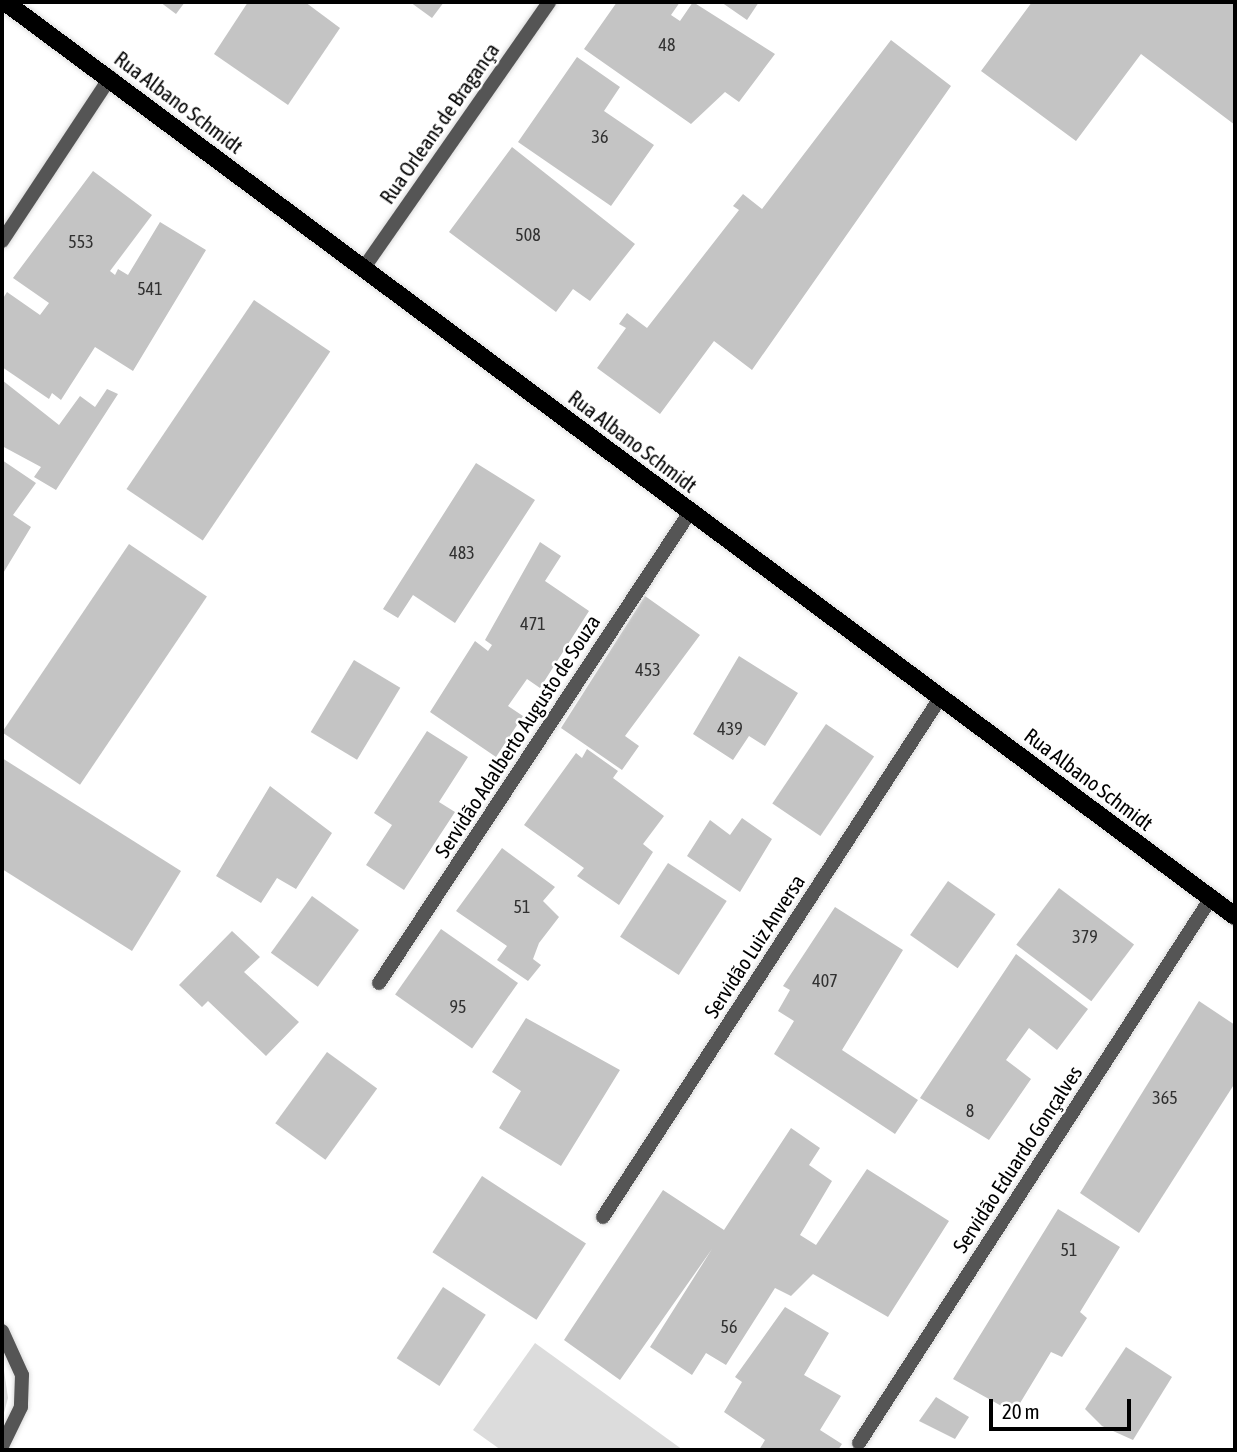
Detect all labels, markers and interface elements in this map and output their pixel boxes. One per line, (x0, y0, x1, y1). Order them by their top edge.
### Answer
house number: 48 (659, 34, 675, 56)
street label: Rua Orleans de Bragança (374, 38, 504, 208)
street label: Rua Albano Schmidt (110, 45, 248, 159)
house number: 36 (592, 126, 608, 148)
house number: 508 (515, 224, 541, 246)
house number: 553 (68, 231, 94, 253)
house number: 541 (137, 278, 163, 300)
street label: Rua Albano Schmidt (564, 384, 702, 498)
house number: 483 (449, 542, 475, 564)
street label: Servidão Adalberto Augusto de Souza (429, 610, 605, 862)
house number: 471 (520, 613, 546, 635)
house number: 453 (635, 659, 661, 681)
house number: 439 (717, 718, 743, 740)
street label: Rua Albano Schmidt (1020, 722, 1158, 836)
street label: Servidão Luiz Anversa (698, 870, 810, 1022)
house number: 51 (514, 896, 530, 918)
house number: 379 (1072, 926, 1098, 948)
house number: 407 (812, 970, 838, 992)
house number: 95 (450, 996, 466, 1018)
street label: Servidão Eduardo Gonçalves (947, 1061, 1087, 1257)
house number: 365 (1152, 1087, 1178, 1109)
house number: 8 (966, 1100, 974, 1122)
house number: 51 (1061, 1239, 1077, 1261)
house number: 56 (721, 1316, 737, 1338)
scale bar (992, 1386, 1134, 1430)
text: 20 m (1002, 1399, 1040, 1423)

